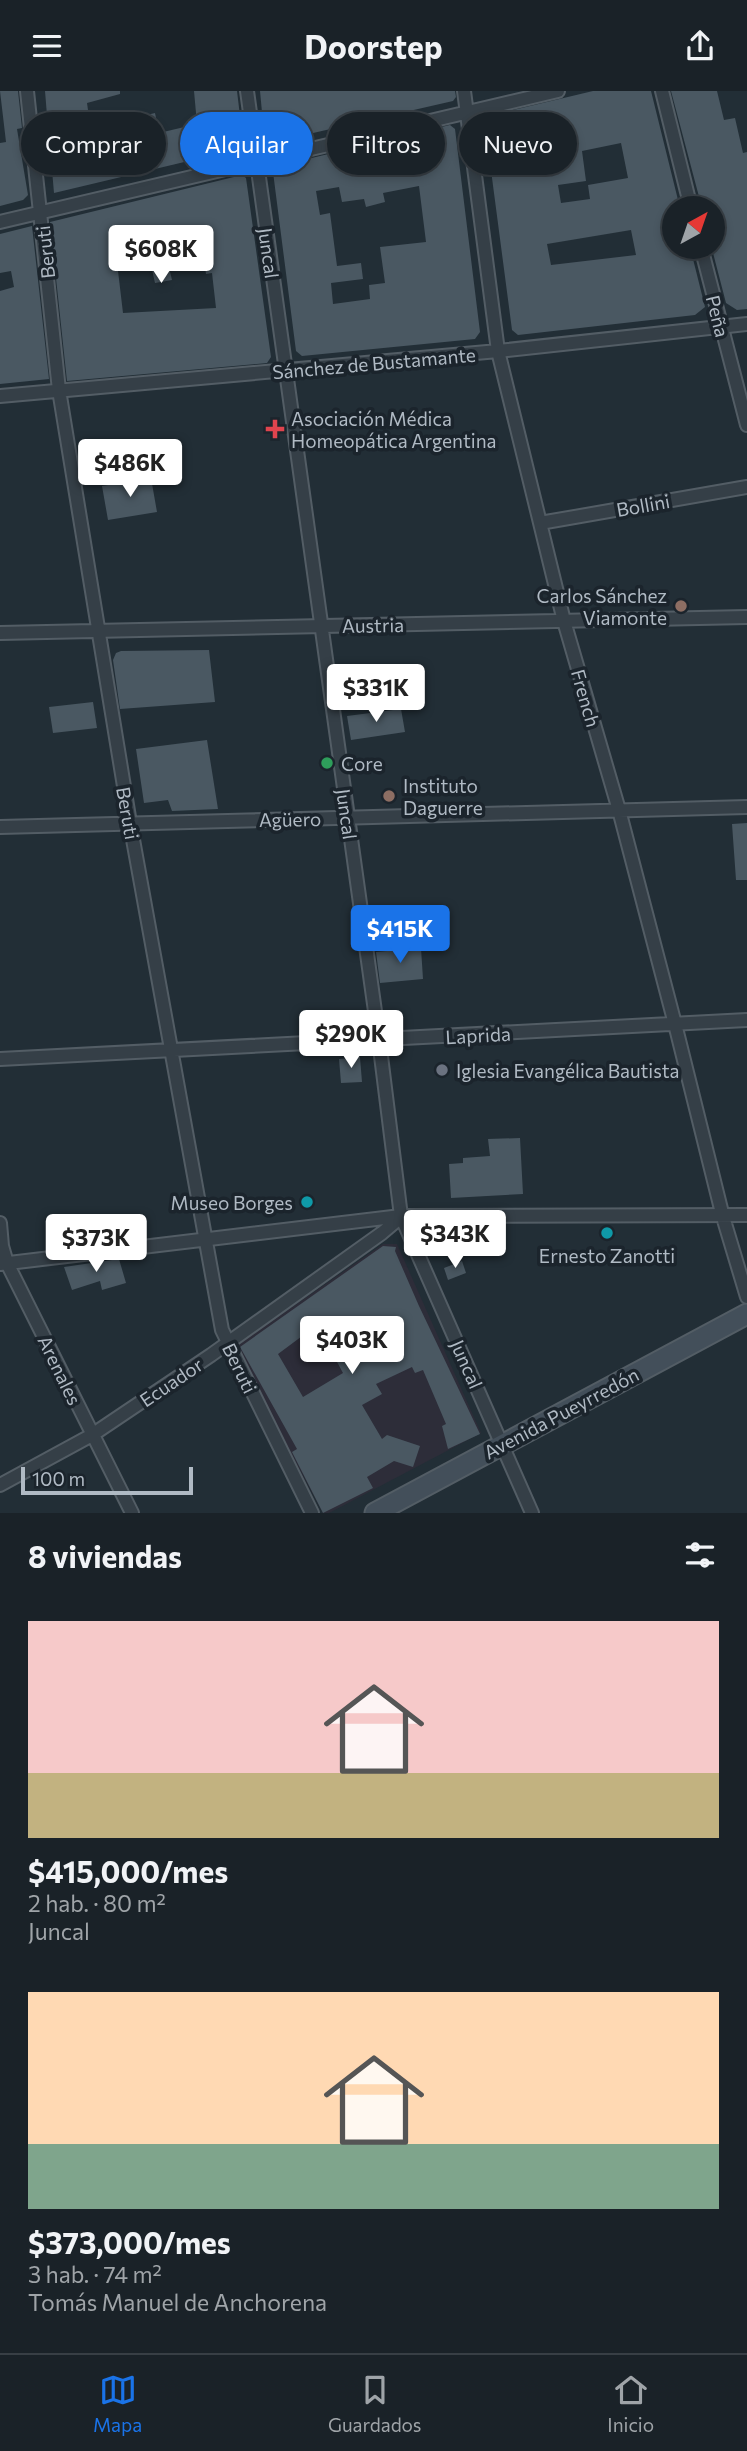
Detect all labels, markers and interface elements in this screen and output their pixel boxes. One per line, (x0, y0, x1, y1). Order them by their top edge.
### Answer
text: Doorstep (304, 26, 443, 66)
icon: menu (28, 27, 66, 65)
icon: share (681, 27, 719, 65)
chip: Comprar (21, 112, 166, 175)
chip: Alquilar (180, 112, 313, 175)
chip: Filtros (327, 112, 445, 175)
chip: Nuevo (459, 112, 577, 175)
north arrow (662, 196, 724, 259)
map controls (662, 196, 725, 259)
street label: Beruti (31, 224, 59, 280)
pin: $608K (112, 225, 210, 285)
street label: Juncal (254, 226, 284, 280)
text: $608K (125, 234, 197, 262)
street label: Peña (702, 293, 734, 339)
street label: Sánchez de Bustamante (271, 343, 477, 383)
place label: Asociación Médica Homeopática Argentina (291, 407, 497, 452)
marker: Asociación Médica Homeopática Argentina (265, 419, 285, 439)
pin: $486K (81, 439, 179, 499)
text: $486K (94, 448, 166, 476)
street label: Bollini (614, 489, 672, 521)
place label: Carlos Sánchez Viamonte (537, 584, 667, 629)
marker: Carlos Sánchez Viamonte (673, 598, 689, 614)
street label: Austria (342, 613, 404, 637)
pin: $331K (327, 665, 425, 724)
street label: French (567, 666, 605, 730)
text: $331K (343, 673, 409, 701)
place label: Core (341, 752, 383, 775)
marker: Core (319, 755, 335, 771)
place label: Instituto Daguerre (403, 774, 483, 819)
street label: Beruti (112, 785, 144, 841)
street label: Juncal (332, 787, 362, 841)
marker: Instituto Daguerre (381, 788, 397, 804)
street label: Agüero (259, 807, 321, 831)
pin: $415K (351, 905, 449, 965)
text: $415K (367, 914, 433, 942)
pin: $290K (302, 1011, 400, 1070)
text: $290K (315, 1019, 387, 1047)
street label: Laprida (445, 1022, 511, 1048)
place label: Iglesia Evangélica Bautista (456, 1059, 680, 1082)
marker: Iglesia Evangélica Bautista (434, 1062, 450, 1078)
place label: Museo Borges (171, 1191, 293, 1214)
marker: Museo Borges (299, 1194, 315, 1210)
pin: $343K (406, 1211, 504, 1270)
pin: $373K (47, 1215, 145, 1274)
text: $343K (420, 1219, 490, 1247)
text: $373K (62, 1223, 130, 1251)
marker: Ernesto Zanotti (599, 1225, 615, 1241)
place label: Ernesto Zanotti (539, 1244, 675, 1267)
pin: $403K (303, 1317, 401, 1376)
text: $403K (316, 1325, 388, 1353)
street label: Arenales (33, 1331, 87, 1409)
street label: Juncal (446, 1336, 488, 1392)
street label: Beruti (218, 1339, 262, 1397)
street label: Ecuador (135, 1352, 207, 1411)
street label: Avenida Pueyrredón (480, 1362, 642, 1464)
scale bar (21, 1464, 192, 1496)
text: 100 m (32, 1467, 85, 1490)
icon: filters (681, 1536, 719, 1574)
text: 8 viviendas (28, 1537, 182, 1574)
icon: home (311, 1666, 437, 1792)
text: $415,000/mes (28, 1852, 228, 1889)
text: 2 hab. · 80 m² (28, 1889, 166, 1917)
text: Juncal (28, 1917, 90, 1945)
icon: home (311, 2037, 437, 2163)
text: $373,000/mes (28, 2223, 231, 2260)
text: 3 hab. · 74 m² (28, 2260, 162, 2288)
text: Tomás Manuel de Anchorena (28, 2288, 327, 2316)
tab: Mapa (93, 2371, 142, 2436)
tab: Guardados (328, 2371, 421, 2436)
tab: Inicio (607, 2371, 654, 2436)

